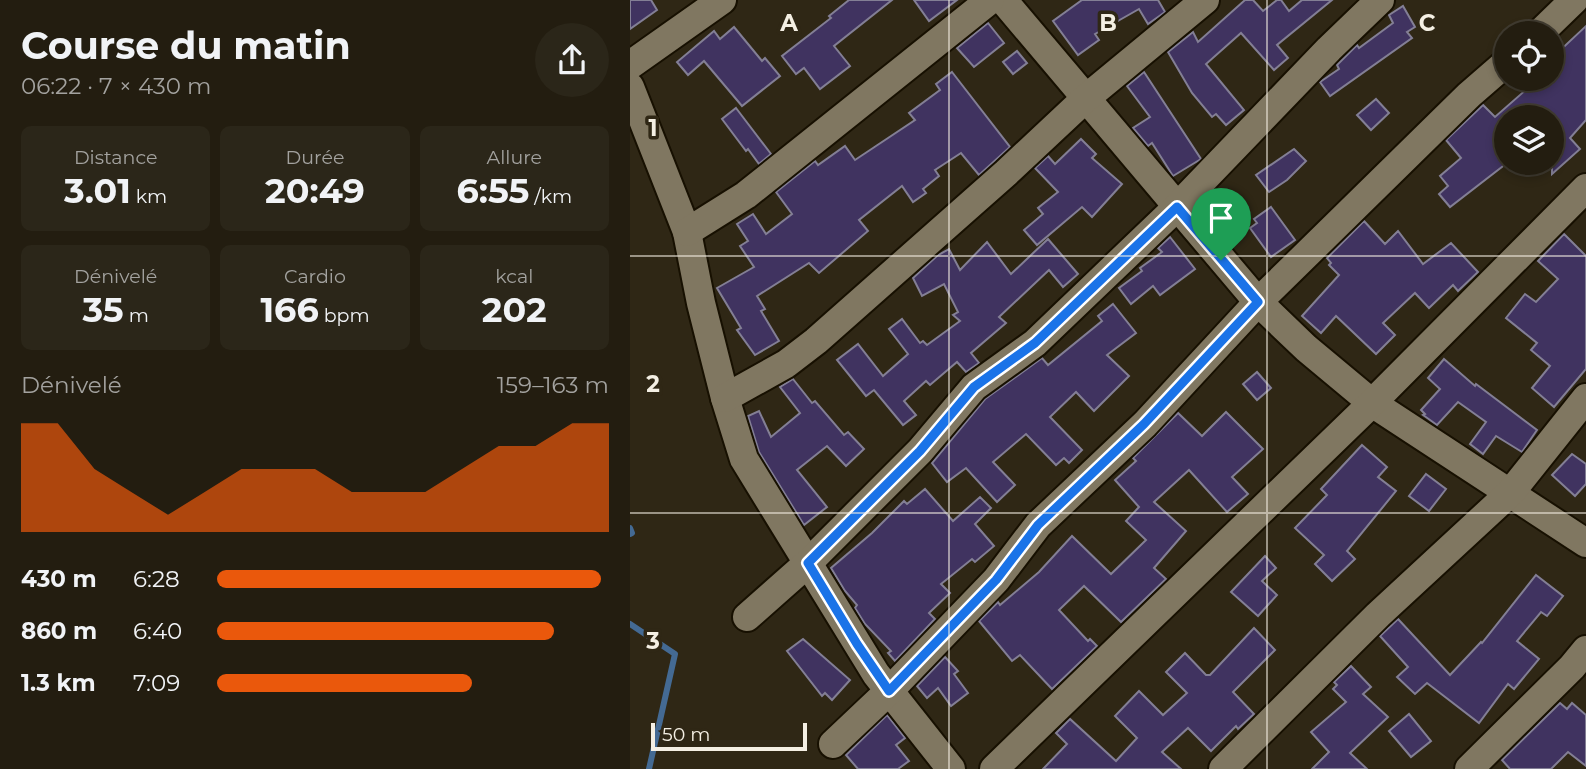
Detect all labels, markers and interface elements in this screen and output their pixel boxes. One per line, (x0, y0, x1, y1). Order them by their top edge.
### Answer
text: A (779, 9, 798, 37)
text: B (1099, 9, 1117, 37)
text: C (1419, 9, 1436, 37)
map controls (1494, 21, 1564, 175)
button: locate (1494, 21, 1564, 91)
text: Course du matin (21, 22, 351, 69)
button: share (535, 23, 609, 97)
text: 06:22 · 7 × 430 m (21, 72, 211, 100)
button: layers (1494, 105, 1564, 175)
text: 1 (648, 114, 658, 142)
text: Distance (74, 146, 157, 169)
text: Durée (286, 146, 344, 169)
text: Allure (487, 146, 542, 169)
text: 3.01 (64, 169, 131, 212)
text: 20:49 (265, 169, 365, 212)
text: 6:55 (456, 169, 529, 212)
text: km (131, 185, 167, 208)
text: /km (529, 185, 572, 208)
pin (1191, 188, 1251, 260)
icon: arrive (1202, 199, 1240, 237)
text: Dénivelé (74, 265, 157, 288)
text: Cardio (284, 265, 346, 288)
text: kcal (495, 265, 533, 288)
text: 35 (82, 288, 124, 331)
text: 166 (260, 288, 319, 331)
text: 202 (482, 288, 547, 331)
text: m (124, 304, 149, 327)
text: bpm (319, 304, 370, 327)
text: 2 (646, 370, 660, 398)
text: Dénivelé (21, 371, 122, 399)
text: 159–163 m (497, 371, 609, 399)
text: 430 m (21, 565, 97, 593)
text: 6:28 (133, 565, 180, 593)
text: 860 m (21, 617, 97, 645)
text: 6:40 (133, 617, 182, 645)
text: 3 (645, 627, 660, 655)
text: 1.3 km (21, 669, 96, 697)
text: 7:09 (133, 669, 180, 697)
scale bar (651, 720, 807, 752)
text: 50 m (662, 723, 710, 746)

